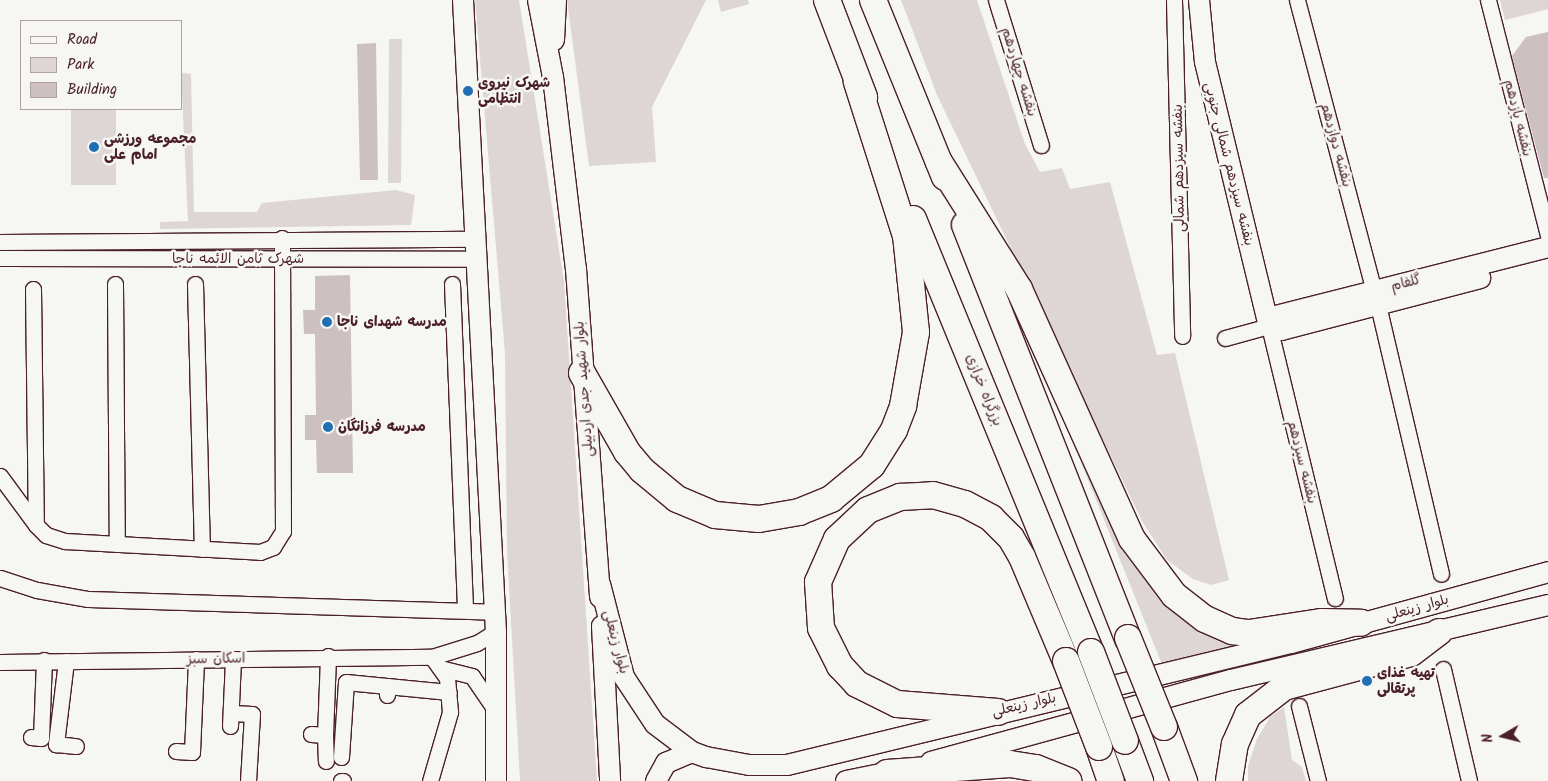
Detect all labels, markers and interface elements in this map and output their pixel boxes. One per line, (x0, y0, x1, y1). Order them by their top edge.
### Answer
legend (20, 20, 182, 110)
street label: بنفشه چهاردهم (997, 25, 1041, 119)
text: Road (67, 28, 97, 52)
text: Park (67, 53, 94, 77)
place label: شهرک نیروی انتظامی (478, 75, 550, 108)
text: Building (67, 78, 117, 102)
street label: بنفشه یازدهم (1500, 78, 1536, 158)
street label: بنفشه سیزدهم شمالی جنوبی (1201, 81, 1257, 247)
marker: شهرک نیروی انتظامی (462, 85, 474, 97)
street label: بنفشه دوازدهم (1317, 101, 1355, 189)
street label: بنفشه سیزدهم شمالی (1169, 104, 1189, 232)
place label: مجموعه ورزشی امام علی (104, 131, 196, 164)
marker: مجموعه ورزشی امام علی (88, 141, 100, 153)
street label: شهرک ثامن الائمه ناجا (172, 251, 304, 267)
street label: گلفام (1389, 271, 1423, 295)
place label: مدرسه شهدای ناجا (337, 314, 447, 330)
marker: مدرسه شهدای ناجا (321, 316, 333, 328)
street label: بلوار شهید جدی اردبیلی (571, 321, 597, 457)
street label: بزرگراه خرازی (962, 352, 1006, 428)
place label: مدرسه فرزانگان (338, 419, 426, 435)
street label: بنفشه سیزدهم (1284, 419, 1320, 505)
marker: مدرسه فرزانگان (322, 421, 334, 433)
street label: بلوار زینعلی (1383, 591, 1451, 625)
street label: بلوار زینعلی (599, 608, 633, 676)
street label: اسکان سبز (186, 650, 246, 668)
place label: تهیه غذای پرتقالی (1377, 665, 1435, 698)
marker: تهیه غذای پرتقالی (1361, 675, 1373, 687)
street label: بلوار زینعلی (990, 689, 1058, 721)
north arrow (1478, 711, 1528, 761)
text: N (1477, 732, 1500, 744)

